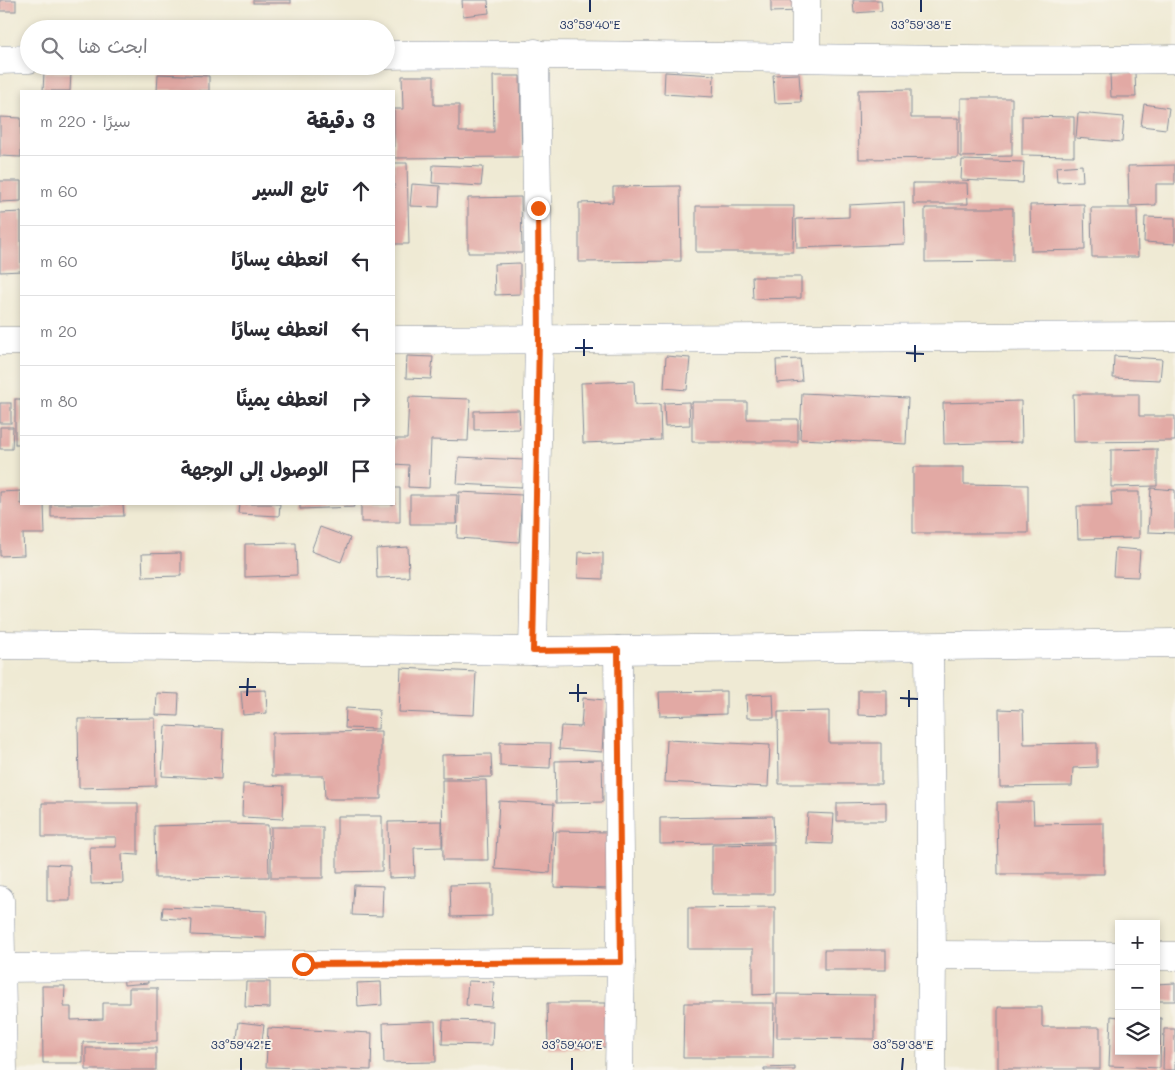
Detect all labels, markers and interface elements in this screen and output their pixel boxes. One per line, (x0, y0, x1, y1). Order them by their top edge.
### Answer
text: 33°59'40"E (560, 16, 621, 32)
text: 33°59'38"E (891, 16, 952, 32)
search box (20, 20, 395, 75)
text: ابحث هنا (78, 33, 148, 58)
icon: search (38, 34, 66, 62)
text: 3 دقيقة (306, 106, 375, 133)
text: سيرًا · 220 m (40, 110, 131, 131)
text: تابع السير (253, 176, 328, 201)
icon: ahead (347, 177, 375, 205)
text: 60 m (40, 180, 77, 201)
route end (527, 197, 550, 220)
text: انعطف يسارًا (231, 246, 328, 271)
icon: left (347, 247, 375, 275)
text: 60 m (40, 250, 77, 271)
text: انعطف يسارًا (231, 316, 328, 341)
icon: left (347, 317, 375, 345)
text: 20 m (40, 320, 77, 341)
text: انعطف يمينًا (236, 386, 328, 411)
icon: right (347, 387, 375, 415)
text: 80 m (40, 390, 77, 411)
text: الوصول إلى الوجهة (181, 456, 328, 481)
icon: arrive (347, 457, 375, 485)
map controls (1115, 920, 1160, 1055)
button: + (1115, 920, 1160, 965)
route start (292, 953, 315, 976)
button: − (1115, 965, 1160, 1010)
button: layers (1115, 1010, 1160, 1055)
text: 33°59'42"E (211, 1036, 271, 1052)
text: 33°59'40"E (542, 1036, 603, 1052)
text: 33°59'38"E (873, 1036, 934, 1052)

